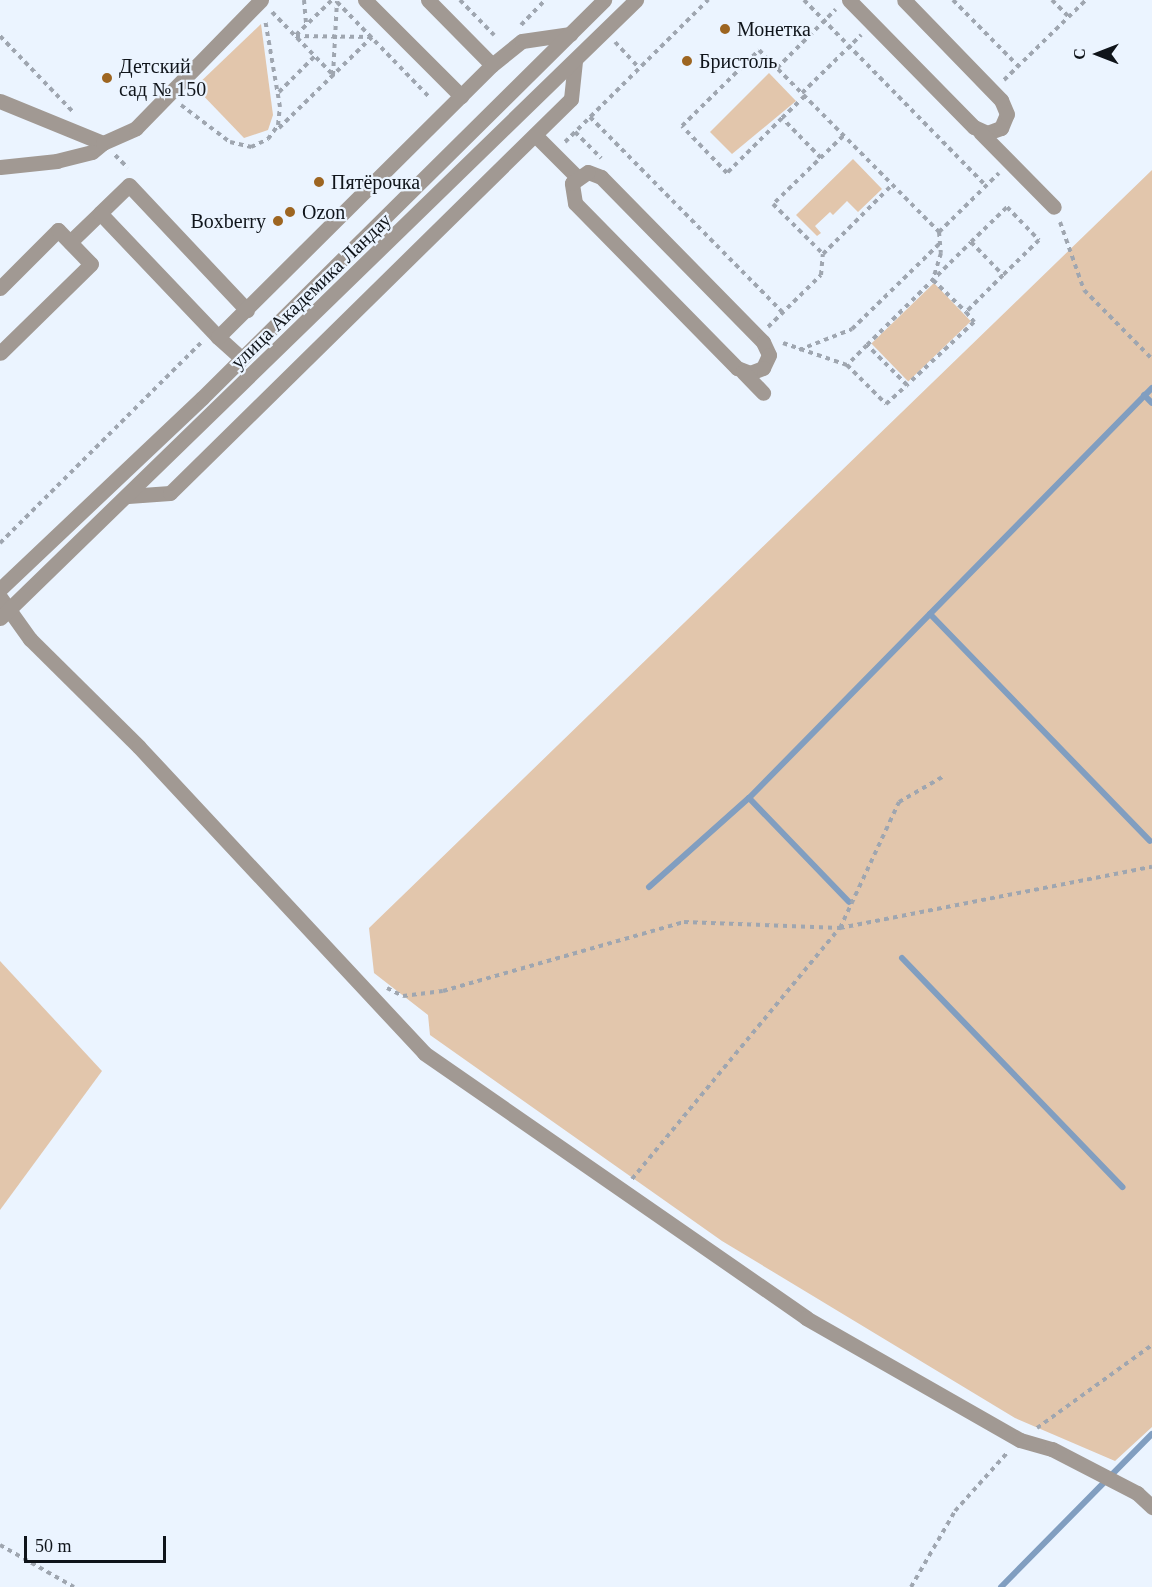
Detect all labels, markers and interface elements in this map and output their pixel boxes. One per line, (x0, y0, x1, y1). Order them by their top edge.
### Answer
place label: Монетка (737, 17, 811, 41)
marker: Монетка (718, 22, 732, 36)
north arrow (1068, 24, 1128, 84)
text: С (1071, 48, 1088, 60)
place label: Бристоль (699, 49, 777, 73)
place label: Детский сад № 150 (119, 54, 206, 101)
marker: Бристоль (680, 54, 694, 68)
marker: Детский сад № 150 (100, 71, 114, 85)
place label: Пятёрочка (331, 170, 420, 194)
marker: Пятёрочка (312, 175, 326, 189)
place label: Ozon (302, 200, 345, 224)
marker: Ozon (283, 205, 297, 219)
street label: улица Академика Ландау (226, 208, 396, 374)
place label: Boxberry (190, 209, 266, 233)
marker: Boxberry (271, 214, 285, 228)
scale bar (27, 1524, 170, 1562)
text: 50 m (35, 1536, 72, 1556)

